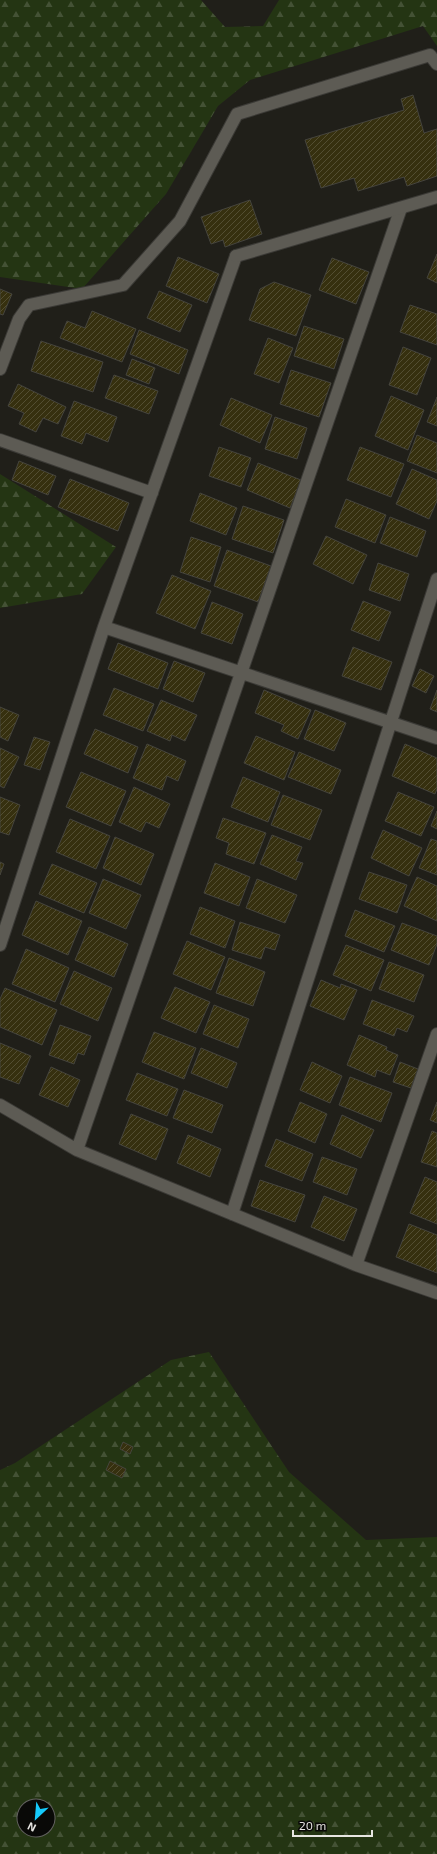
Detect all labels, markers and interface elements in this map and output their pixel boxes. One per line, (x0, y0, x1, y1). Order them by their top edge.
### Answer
north arrow (16, 1798, 56, 1838)
scale bar (293, 1812, 372, 1838)
text: 20 m (299, 1818, 326, 1832)
text: N (25, 1820, 38, 1835)

